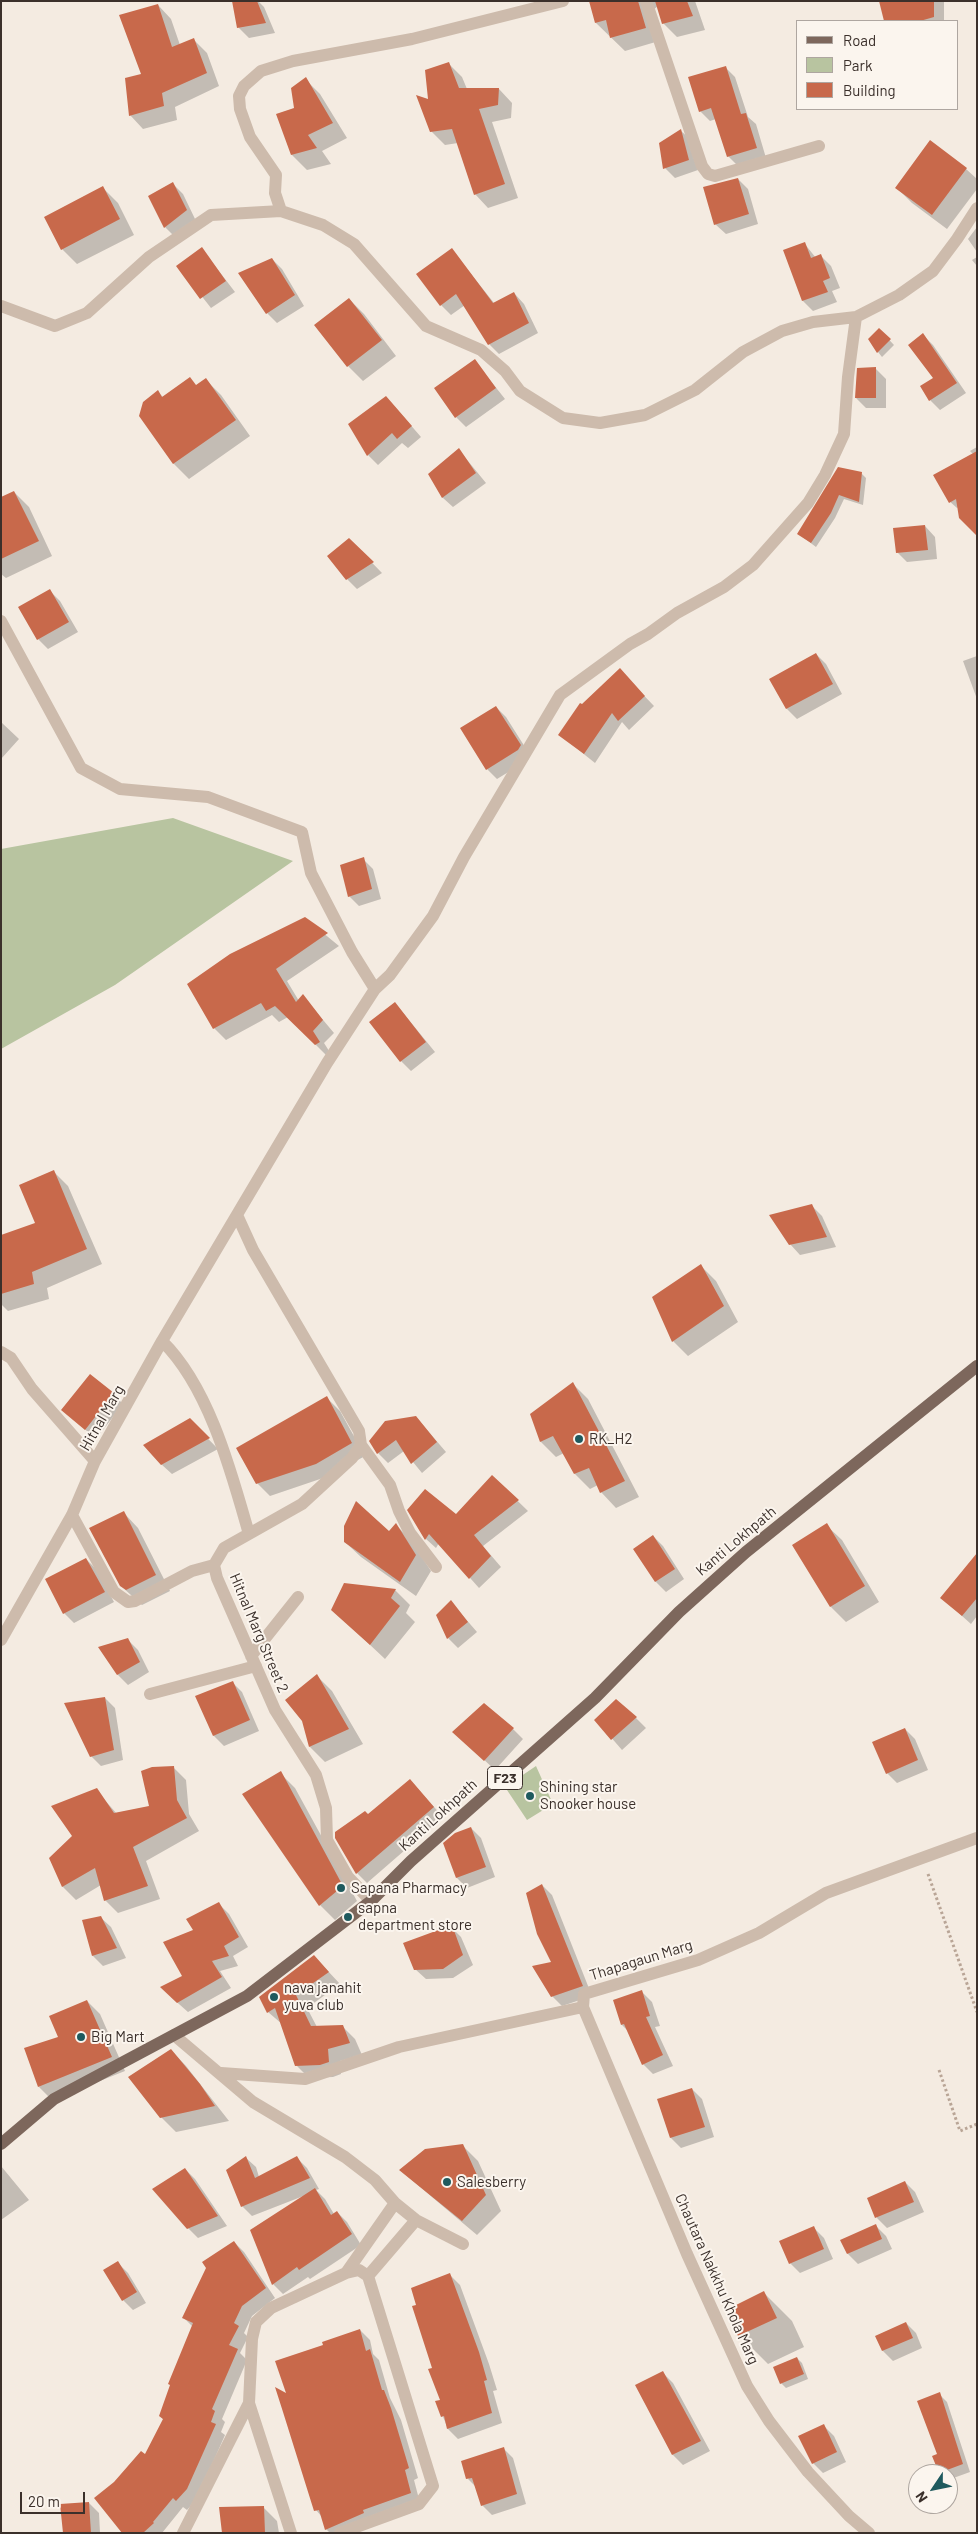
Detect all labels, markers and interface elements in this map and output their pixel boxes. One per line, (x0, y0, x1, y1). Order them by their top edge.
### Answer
legend (796, 20, 958, 110)
text: Road (843, 31, 876, 49)
text: Park (843, 56, 872, 74)
text: Building (843, 81, 896, 99)
street label: Hitnal Marg (76, 1382, 128, 1454)
place label: RK_H2 (589, 1430, 632, 1448)
marker: RK_H2 (573, 1433, 585, 1445)
street label: Kanti Lokhpath (692, 1502, 780, 1580)
street label: Hitnal Marg Street 2 (226, 1571, 292, 1695)
road number: F23 (488, 1766, 522, 1790)
street label: Kanti Lokhpath (395, 1775, 481, 1855)
place label: Shining star Snooker house (540, 1778, 636, 1813)
marker: Shining star Snooker house (524, 1790, 536, 1802)
place label: Sapana Pharmacy (351, 1879, 467, 1897)
marker: Sapana Pharmacy (335, 1882, 347, 1894)
place label: sapna department store (358, 1899, 472, 1934)
marker: sapna department store (342, 1911, 354, 1923)
street label: Thapagaun Marg (587, 1936, 695, 1984)
place label: nava janahit yuva club (284, 1979, 362, 2014)
marker: nava janahit yuva club (268, 1991, 280, 2003)
place label: Big Mart (91, 2028, 145, 2046)
marker: Big Mart (75, 2031, 87, 2043)
place label: Salesberry (457, 2173, 526, 2191)
marker: Salesberry (441, 2176, 453, 2188)
street label: Chautara Nakkhu Khola Marg (671, 2191, 763, 2367)
north arrow (908, 2464, 958, 2514)
scale bar (22, 2482, 88, 2514)
text: N (911, 2488, 931, 2506)
text: 20 m (28, 2492, 60, 2510)

